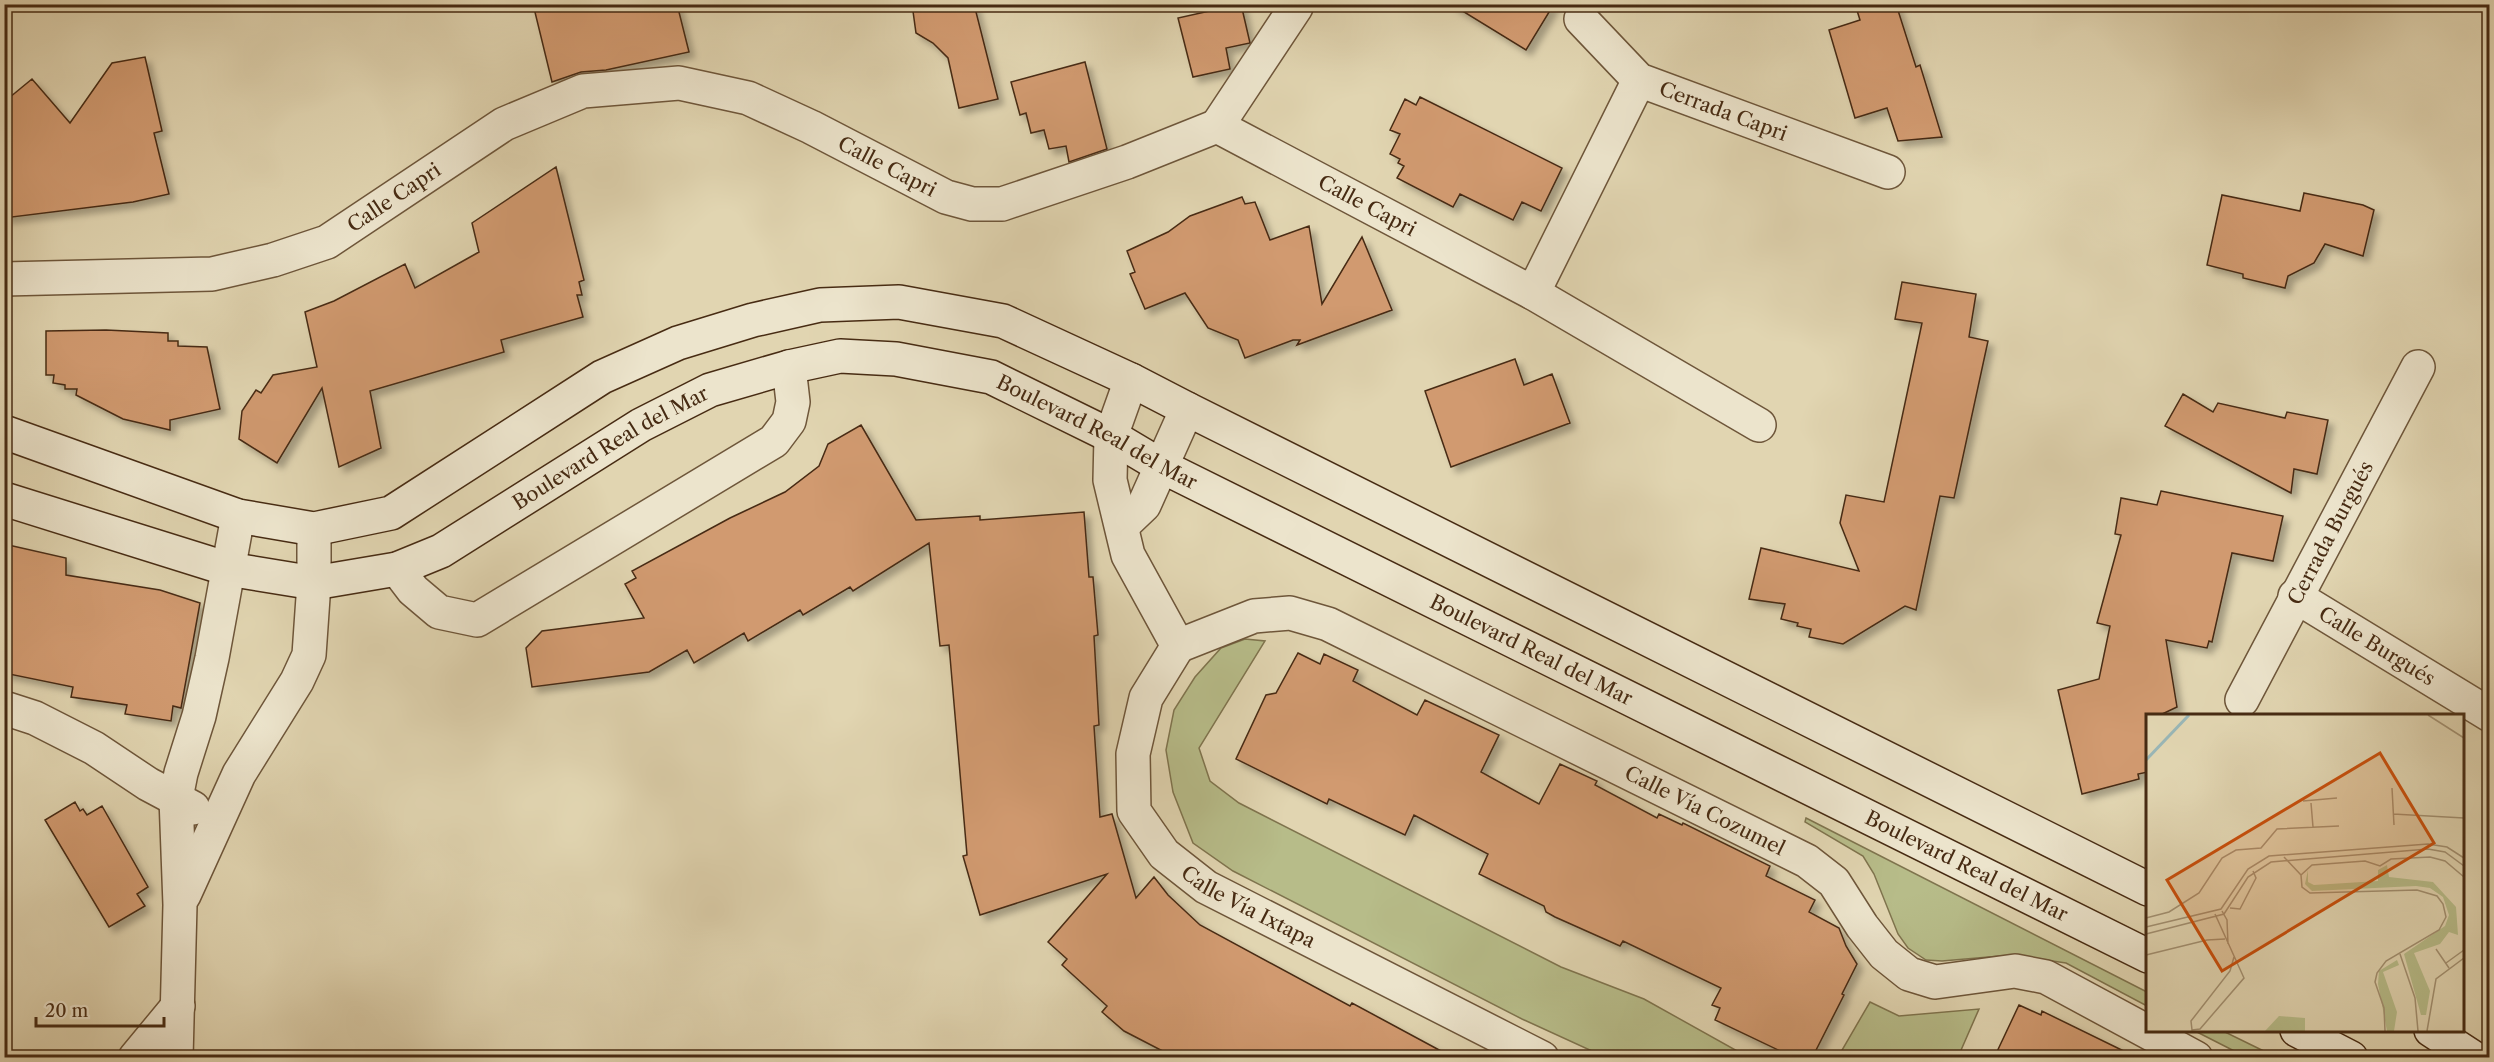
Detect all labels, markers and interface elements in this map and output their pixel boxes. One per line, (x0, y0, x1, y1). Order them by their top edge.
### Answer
street label: Cerrada Capri (1656, 77, 1791, 146)
street label: Calle Capri (834, 131, 940, 202)
street label: Calle Capri (343, 158, 445, 237)
street label: Calle Capri (1314, 170, 1420, 241)
street label: Boulevard Real del Mar (993, 370, 1202, 494)
street label: Boulevard Real del Mar (508, 381, 713, 515)
street label: Cerrada Burgués (2282, 457, 2378, 609)
street label: Boulevard Real del Mar (1426, 589, 1637, 710)
street label: Calle Burgués (2314, 601, 2439, 691)
inset map (2146, 714, 2464, 1032)
street label: Calle Vía Cozumel (1621, 761, 1789, 860)
street label: Boulevard Real del Mar (1861, 806, 2072, 927)
street label: Calle Vía Ixtapa (1176, 860, 1320, 953)
scale bar (36, 990, 164, 1028)
text: 20 m (45, 1000, 89, 1022)

